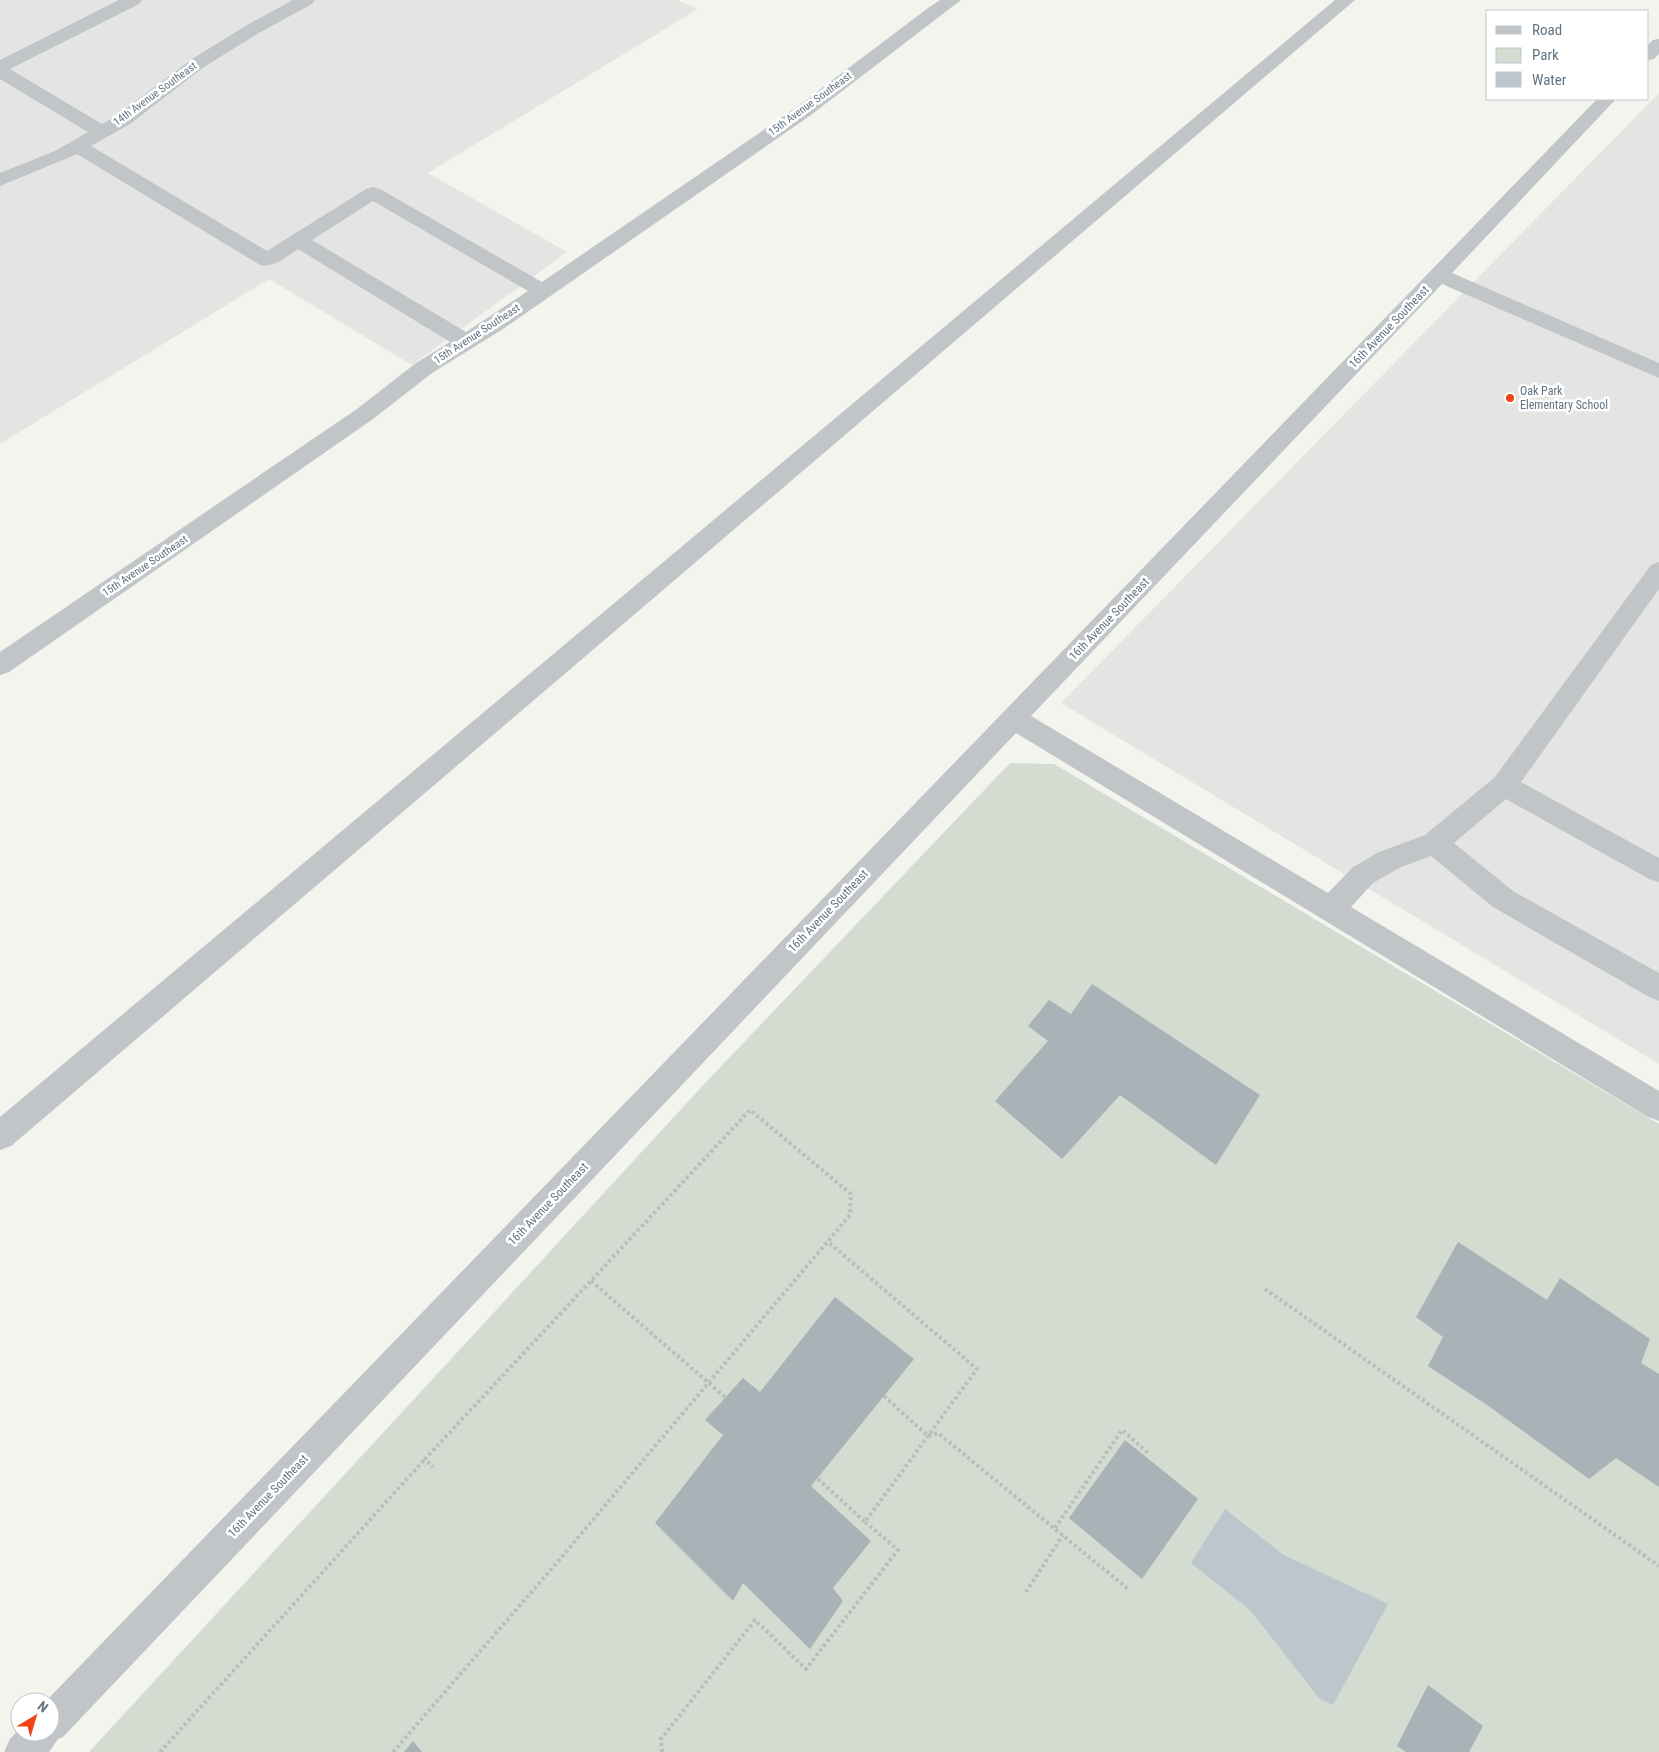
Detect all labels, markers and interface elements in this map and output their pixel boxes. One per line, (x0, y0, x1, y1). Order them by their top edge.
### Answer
legend (1486, 10, 1649, 100)
text: Road (1532, 21, 1562, 39)
text: Park (1532, 46, 1559, 64)
street label: 14th Avenue Southeast (111, 59, 199, 129)
street label: 15th Avenue Southeast (766, 69, 854, 139)
text: Water (1532, 71, 1567, 89)
street label: 16th Avenue Southeast (1346, 283, 1432, 371)
street label: 15th Avenue Southeast (432, 301, 522, 367)
place label: Oak Park Elementary School (1520, 384, 1608, 412)
marker: Oak Park Elementary School (1504, 392, 1516, 404)
street label: 15th Avenue Southeast (100, 533, 190, 599)
street label: 16th Avenue Southeast (1066, 575, 1152, 663)
street label: 16th Avenue Southeast (785, 867, 871, 955)
street label: 16th Avenue Southeast (505, 1160, 591, 1248)
street label: 16th Avenue Southeast (225, 1452, 311, 1540)
north arrow (10, 1692, 60, 1742)
text: N (35, 1698, 51, 1716)

